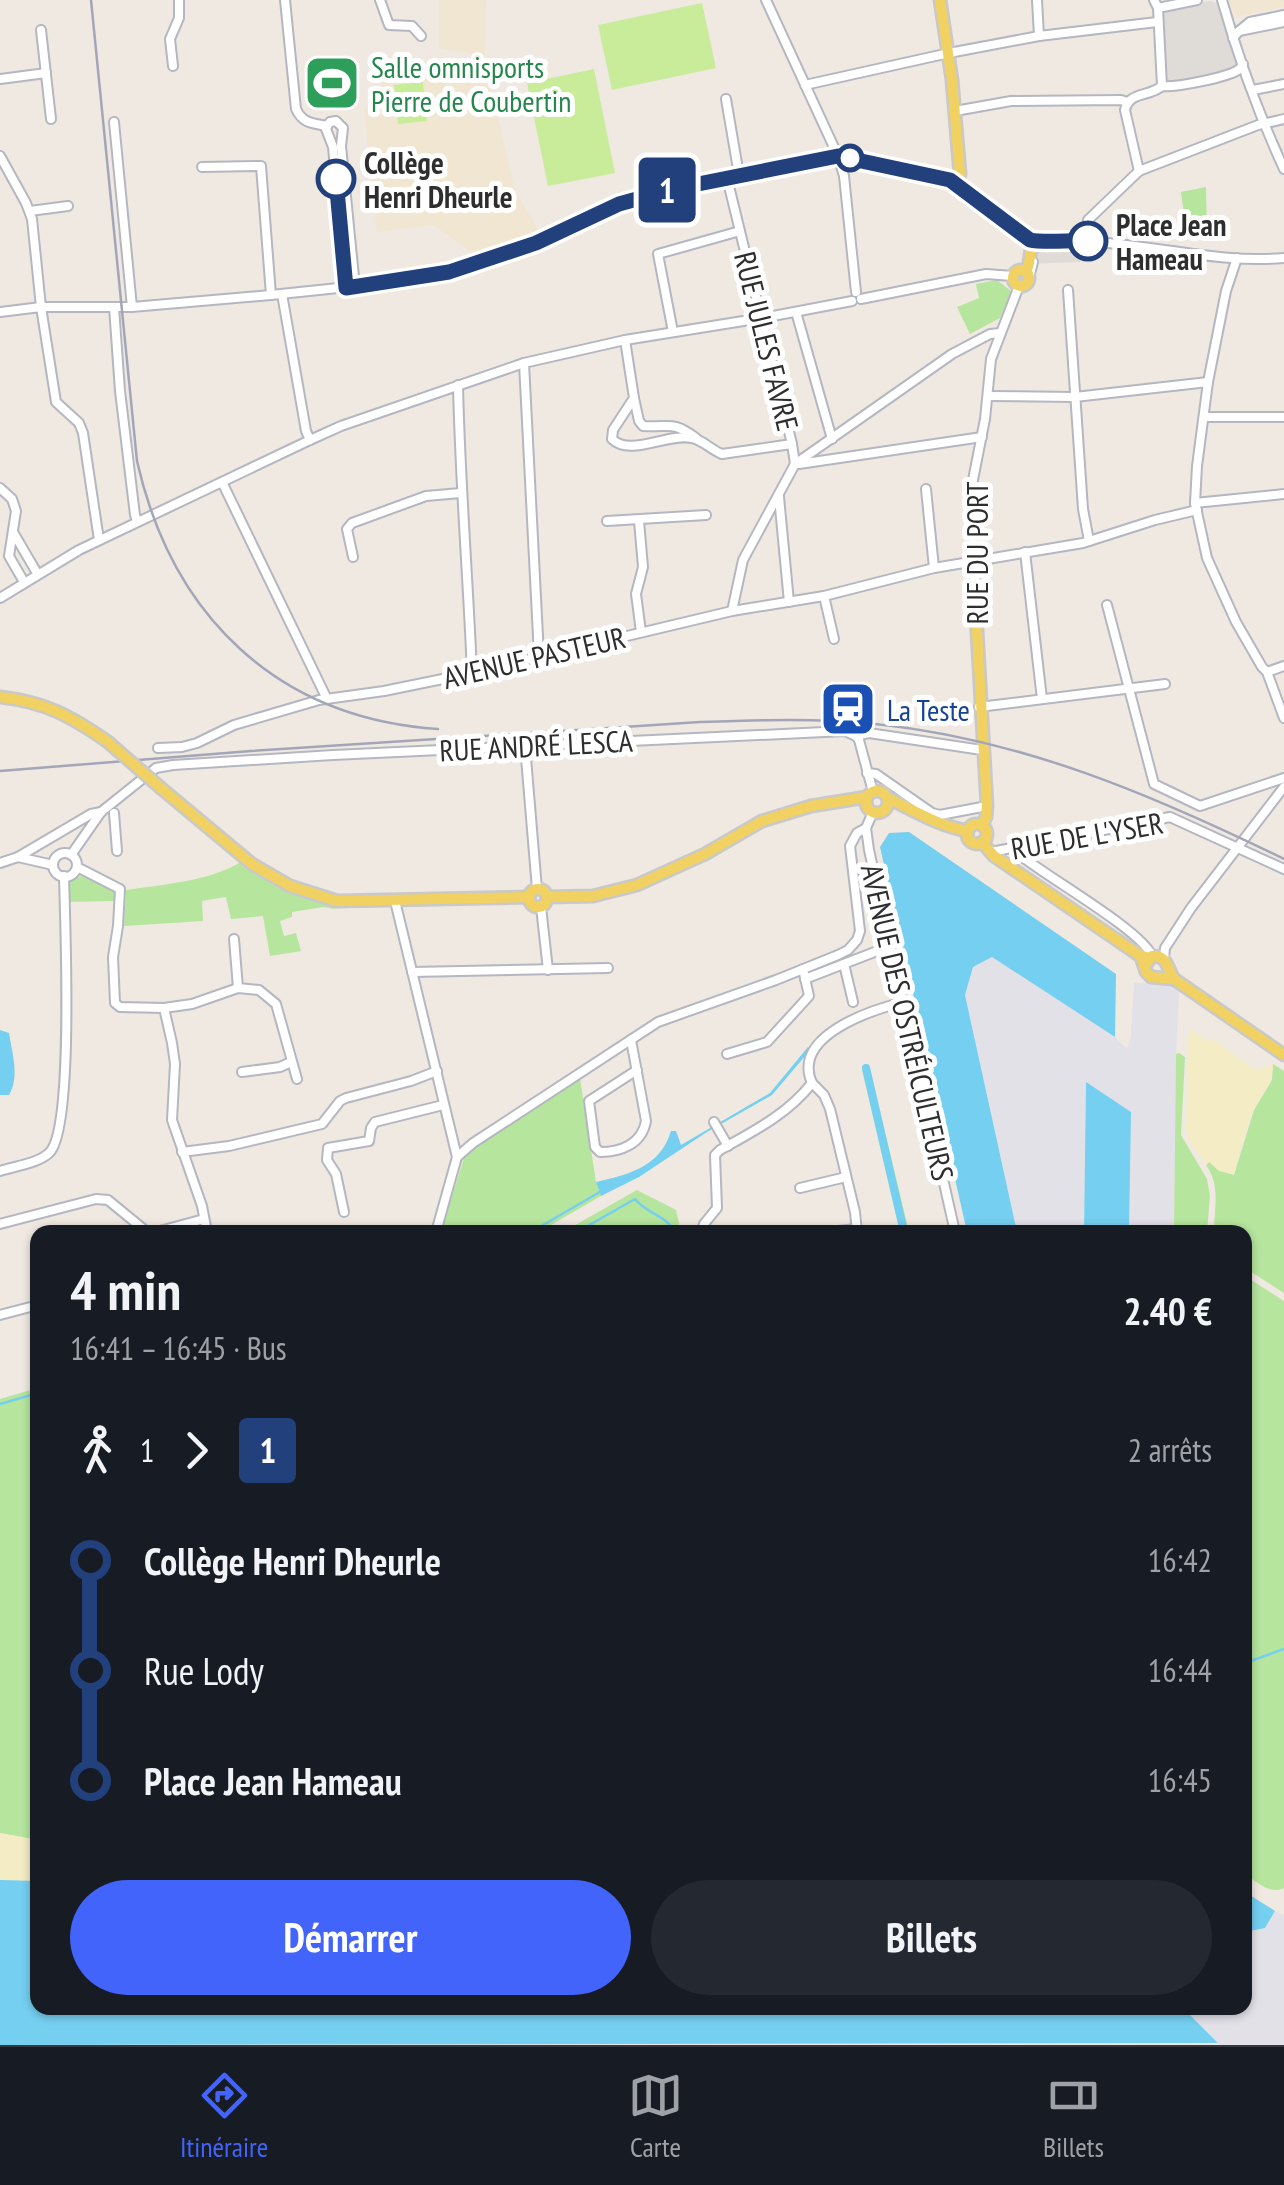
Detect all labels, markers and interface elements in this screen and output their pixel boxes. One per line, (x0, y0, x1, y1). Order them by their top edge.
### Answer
place label: Salle omnisports Pierre de Coubertin (371, 47, 572, 120)
sports icon: Salle omnisports Pierre de Coubertin (302, 53, 362, 113)
place label: Collège Henri Dheurle (364, 143, 513, 216)
unlabelled marker (837, 145, 863, 171)
line badge: 1 (634, 158, 700, 222)
marker: Collège Henri Dheurle (317, 160, 355, 198)
text: 1 (659, 167, 675, 213)
place label: Place Jean Hameau (1116, 205, 1226, 278)
marker: Place Jean Hameau (1069, 222, 1107, 260)
street label: RUE JULES FAVRE (726, 247, 808, 435)
street label: RUE DU PORT (957, 481, 996, 625)
street label: AVENUE PASTEUR (439, 617, 629, 697)
station icon: La Teste (818, 679, 878, 739)
place label: La Teste (887, 690, 970, 729)
street label: RUE ANDRÉ LESCA (438, 720, 634, 770)
street label: RUE DE L'YSER (1008, 802, 1166, 868)
street label: AVENUE DES OSTRÉICULTEURS (853, 860, 963, 1184)
text: 4 min (70, 1254, 181, 1325)
text: 2.40 € (1123, 1286, 1212, 1335)
text: 16:41 – 16:45 · Bus (70, 1327, 287, 1369)
icon: walk (70, 1423, 125, 1478)
icon: forward (169, 1423, 224, 1478)
text: 1 (259, 1427, 276, 1473)
text: 1 (140, 1429, 154, 1471)
text: 2 arrêts (1128, 1429, 1212, 1471)
text: Collège Henri Dheurle (144, 1536, 441, 1585)
text: 16:42 (1148, 1539, 1212, 1581)
text: Rue Lody (144, 1646, 264, 1695)
text: 16:44 (1148, 1649, 1212, 1691)
text: Place Jean Hameau (144, 1756, 402, 1805)
text: 16:45 (1148, 1759, 1212, 1801)
button: Démarrer (70, 1880, 631, 1995)
button: Billets (651, 1880, 1212, 1995)
tab: Itinéraire (180, 2068, 268, 2165)
tab: Carte (628, 2068, 683, 2165)
tab: Billets (1043, 2068, 1104, 2165)

